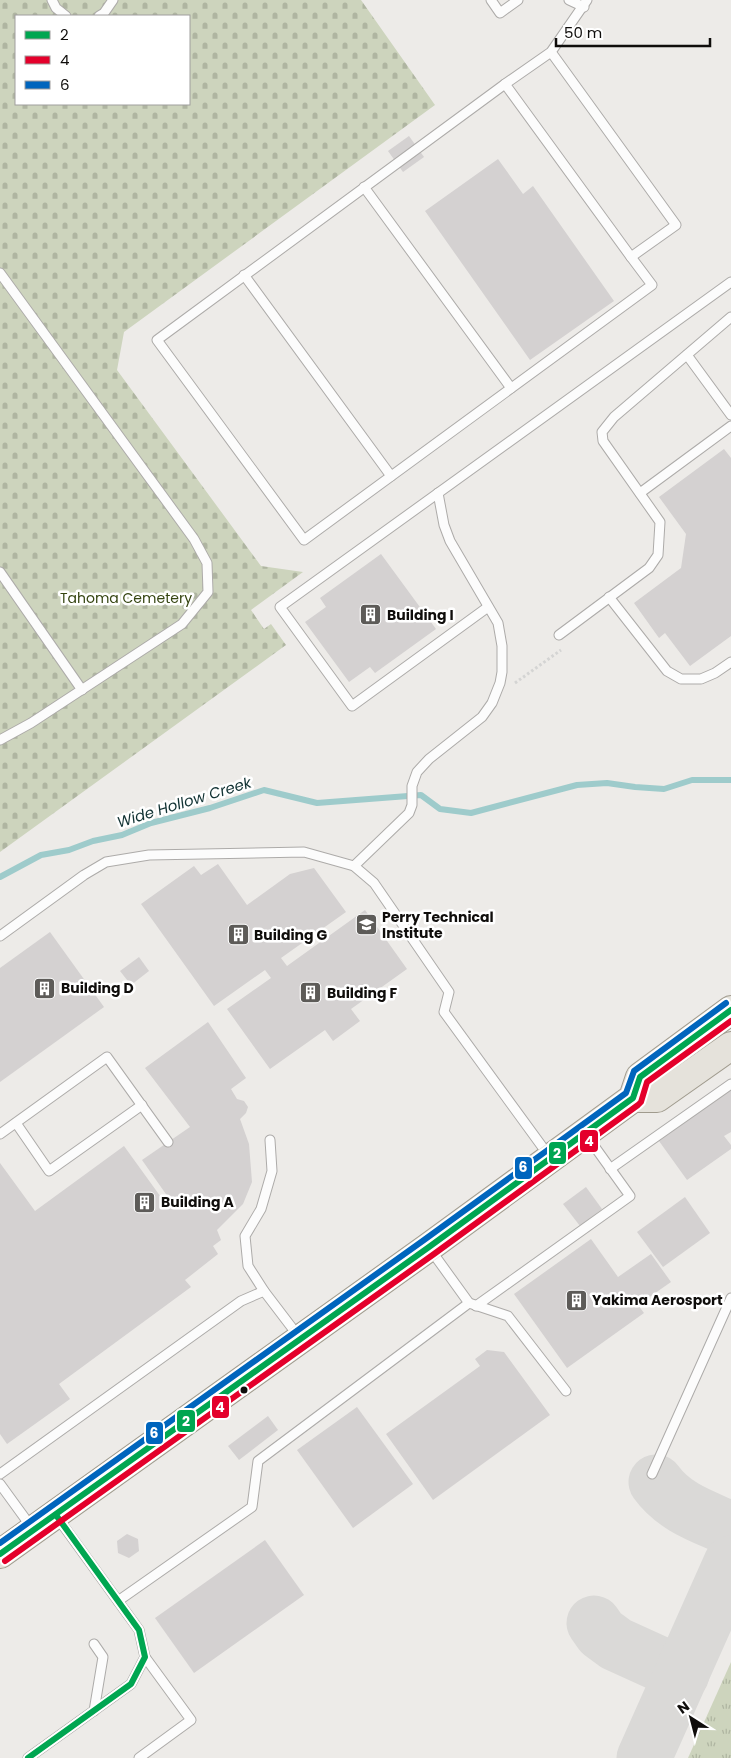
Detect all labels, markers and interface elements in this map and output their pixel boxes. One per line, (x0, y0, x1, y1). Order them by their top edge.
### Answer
legend (15, 15, 190, 105)
scale bar (556, 15, 710, 47)
text: 50 m (564, 22, 602, 43)
text: 2 (60, 24, 69, 45)
text: 4 (60, 49, 69, 70)
text: 6 (60, 74, 70, 95)
park label: Tahoma Cemetery (60, 588, 192, 608)
building icon: Building I (359, 603, 383, 627)
place label: Building I (387, 605, 454, 625)
water label: Wide Hollow Creek (114, 771, 255, 832)
place label: Perry Technical Institute (382, 907, 494, 943)
school or university icon: Perry Technical Institute (354, 913, 378, 937)
building icon: Building G (226, 923, 250, 947)
place label: Building G (254, 925, 327, 945)
building icon: Building D (33, 976, 57, 1000)
place label: Building D (61, 978, 134, 998)
building icon: Building F (299, 981, 323, 1005)
place label: Building F (327, 983, 397, 1003)
line badge: 4 (579, 1129, 599, 1153)
text: 4 (584, 1131, 594, 1151)
line badge: 2 (548, 1141, 567, 1165)
text: 2 (553, 1143, 561, 1163)
line badge: 6 (514, 1156, 533, 1180)
text: 6 (519, 1157, 528, 1177)
building icon: Building A (133, 1190, 157, 1214)
place label: Building A (161, 1192, 234, 1212)
building icon: Yakima Aerosport (564, 1288, 588, 1312)
place label: Yakima Aerosport (592, 1290, 723, 1310)
unlabelled marker (239, 1385, 249, 1395)
line badge: 4 (211, 1395, 230, 1419)
text: 4 (215, 1397, 225, 1417)
line badge: 2 (176, 1409, 196, 1433)
text: 2 (182, 1411, 190, 1431)
line badge: 6 (145, 1421, 164, 1445)
text: 6 (150, 1423, 159, 1443)
north arrow (666, 1693, 716, 1743)
text: N (673, 1696, 693, 1719)

